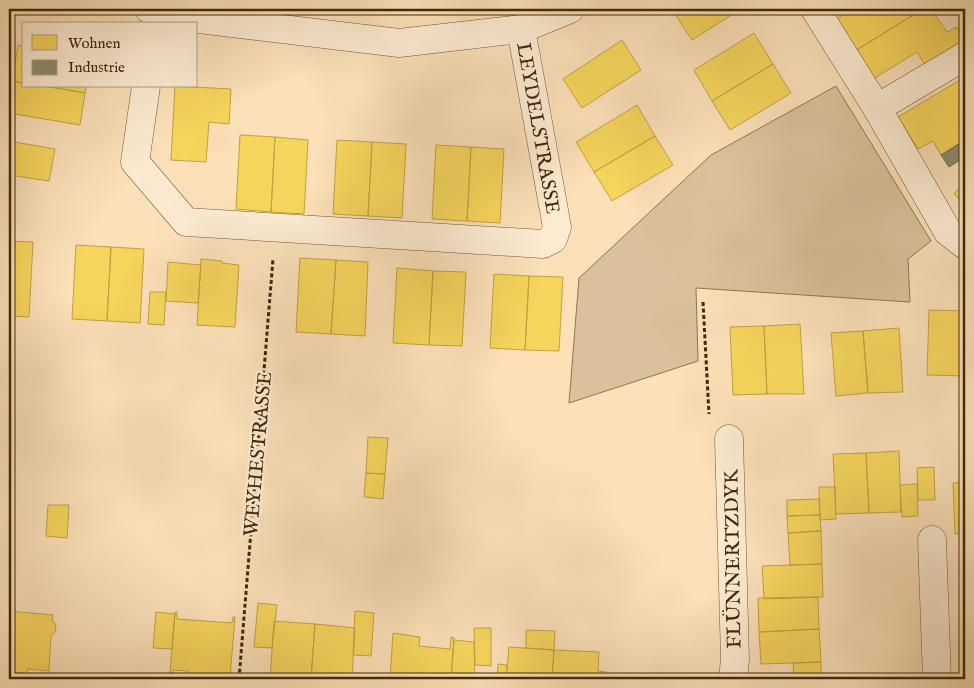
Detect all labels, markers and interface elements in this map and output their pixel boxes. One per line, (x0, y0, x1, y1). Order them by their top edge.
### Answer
legend (22, 22, 198, 88)
text: Wohnen (68, 34, 120, 53)
street label: LEYDELSTRASSE (510, 41, 565, 216)
text: Industrie (68, 58, 125, 77)
street label: WEYHESTRASSE (239, 370, 278, 538)
street label: FLÜNNERTZDYK (719, 469, 748, 649)

